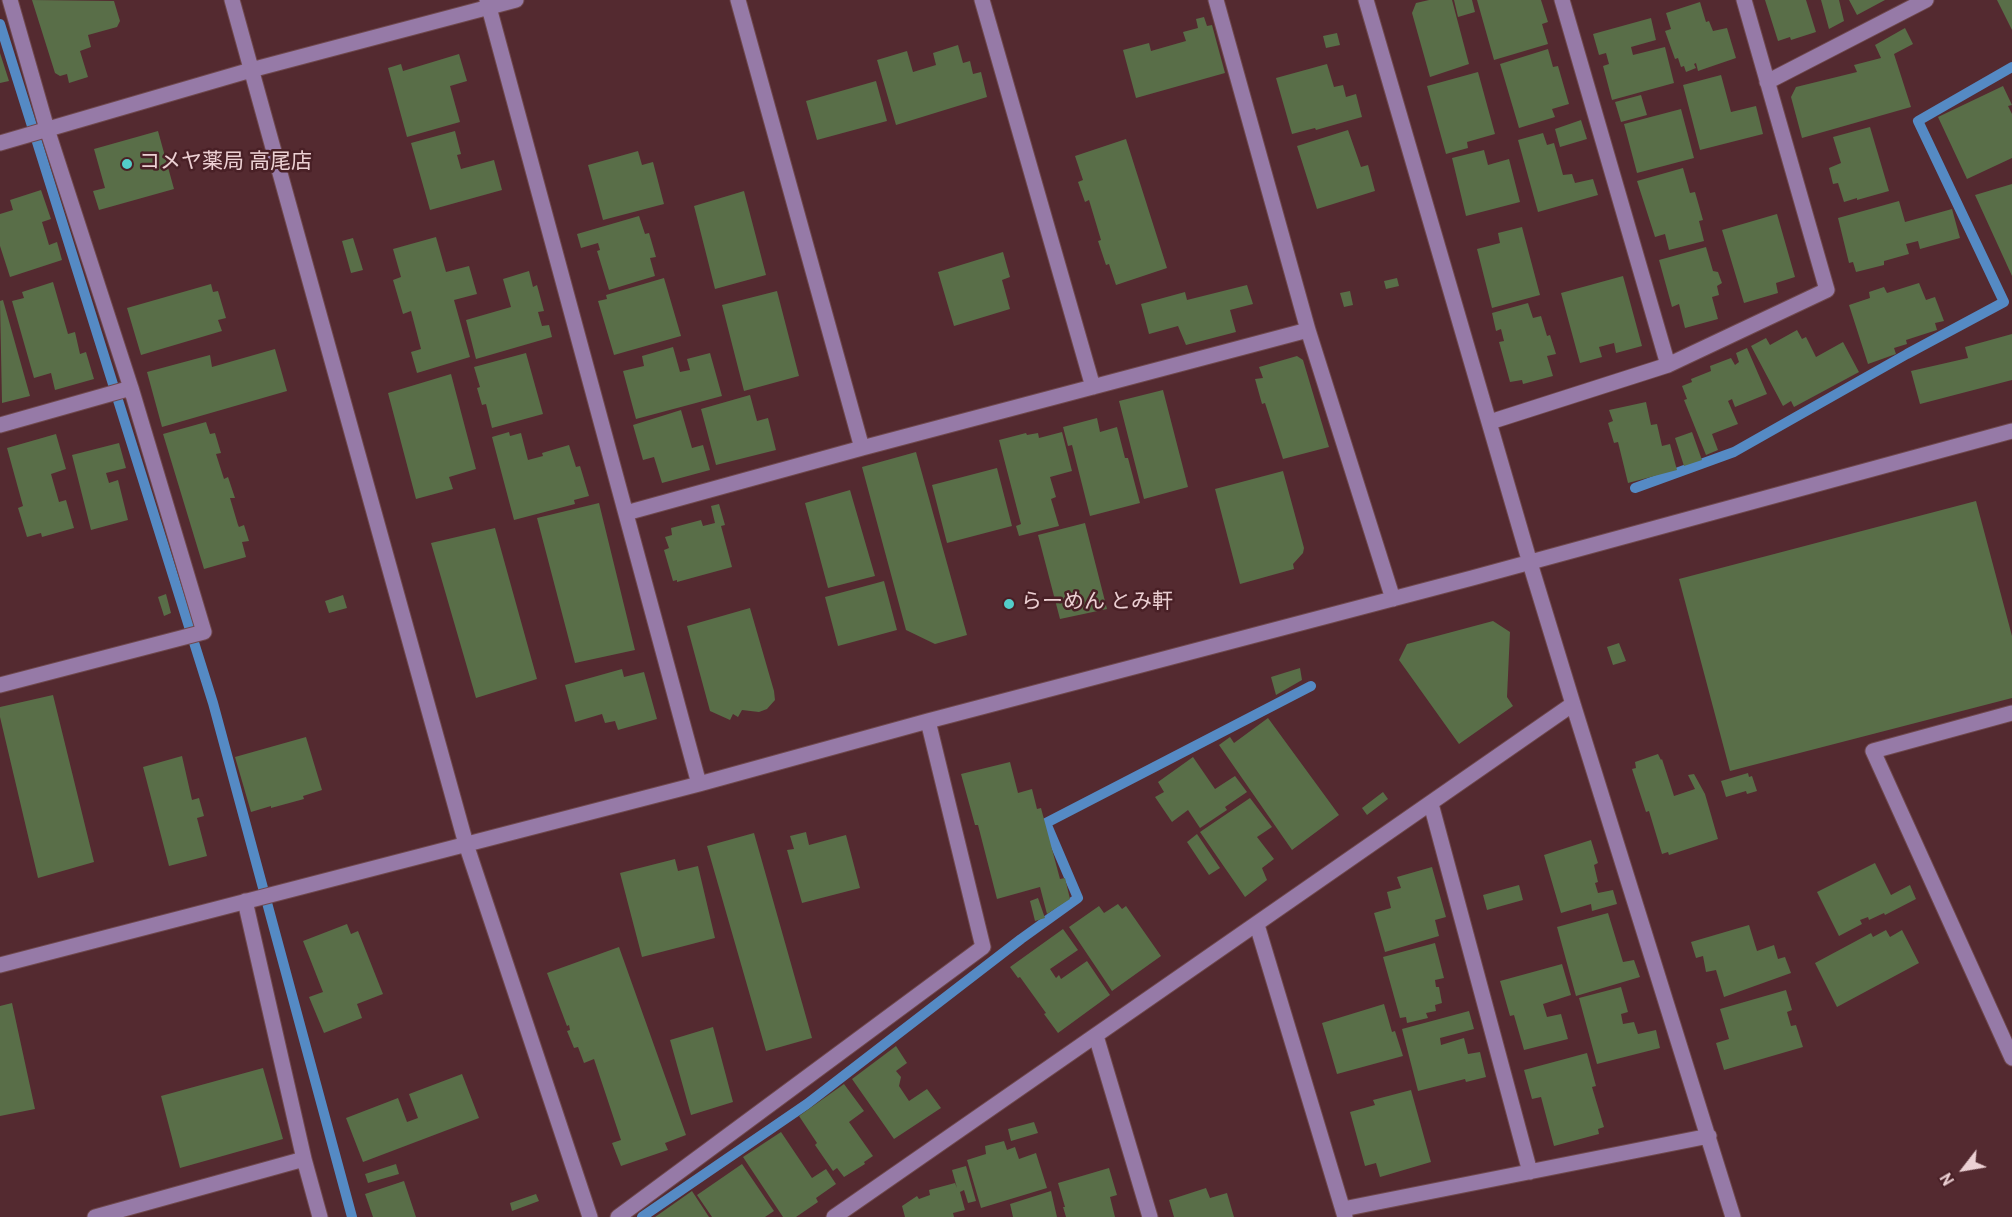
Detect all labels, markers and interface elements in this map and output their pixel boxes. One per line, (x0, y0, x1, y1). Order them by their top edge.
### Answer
place label: コメヤ薬局 高尾店 (139, 151, 312, 177)
marker: コメヤ薬局 高尾店 (120, 157, 134, 171)
place label: らーめん とみ軒 (1021, 591, 1173, 617)
marker: らーめん とみ軒 (1002, 597, 1016, 611)
north arrow (1934, 1139, 1994, 1199)
text: N (1937, 1168, 1960, 1188)

